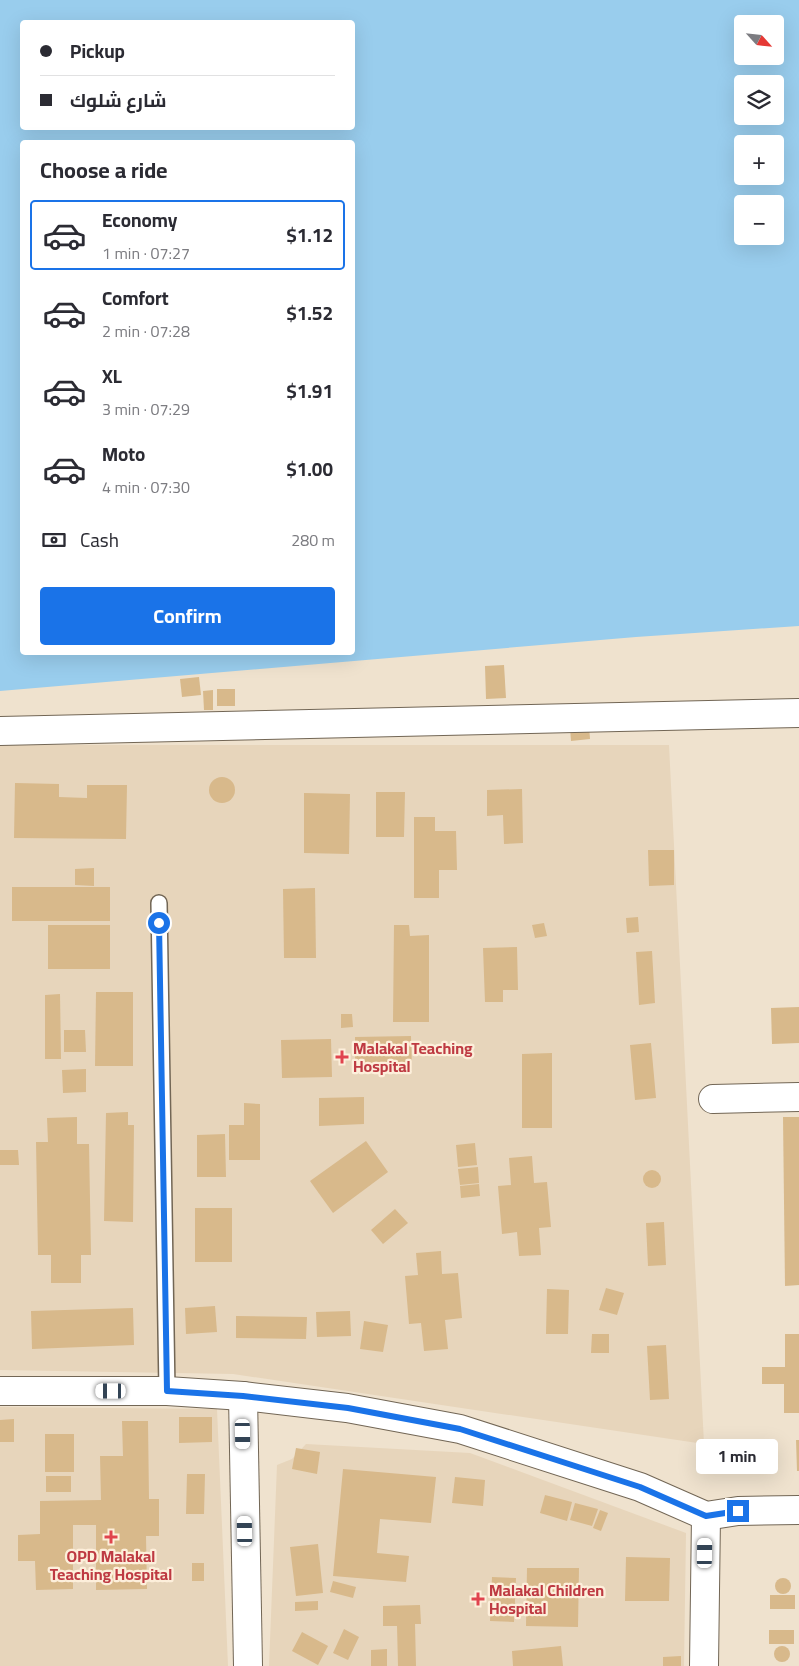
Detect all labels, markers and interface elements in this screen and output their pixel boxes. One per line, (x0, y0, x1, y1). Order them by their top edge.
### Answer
north arrow (734, 15, 784, 65)
map controls (734, 15, 784, 245)
text: Pickup (70, 33, 125, 69)
button: layers (734, 75, 784, 125)
text: شارع شلوك (70, 82, 167, 118)
button: + (734, 135, 784, 185)
text: Choose a ride (40, 149, 168, 191)
button: − (734, 195, 784, 245)
text: Economy (102, 202, 177, 238)
icon: car (42, 213, 87, 258)
text: $1.12 (286, 217, 333, 253)
text: 1 min · 07:27 (102, 238, 190, 268)
text: Comfort (102, 280, 169, 316)
icon: car (42, 291, 87, 336)
text: $1.52 (286, 295, 333, 331)
text: 2 min · 07:28 (102, 316, 190, 346)
text: XL (102, 358, 122, 394)
icon: car (42, 369, 87, 414)
text: $1.91 (286, 373, 333, 409)
text: 3 min · 07:29 (102, 394, 190, 424)
text: Moto (102, 436, 145, 472)
icon: car (42, 447, 87, 492)
text: $1.00 (286, 451, 333, 487)
text: 4 min · 07:30 (102, 472, 190, 502)
text: Cash (80, 522, 119, 558)
text: 280 m (291, 525, 335, 555)
icon: cash (40, 526, 68, 554)
button: Confirm (40, 587, 335, 645)
route start (148, 912, 170, 934)
place label: Malakal Teaching Hospital (353, 1033, 473, 1081)
marker: Malakal Teaching Hospital (335, 1050, 349, 1064)
car (96, 1384, 126, 1399)
car (235, 1419, 250, 1449)
callout: 1 min (697, 1438, 779, 1474)
text: 1 min (718, 1441, 756, 1471)
route end (727, 1500, 749, 1522)
car (237, 1516, 252, 1546)
marker: OPD Malakal Teaching Hospital (104, 1530, 118, 1544)
car (697, 1538, 712, 1568)
place label: OPD Malakal Teaching Hospital (50, 1541, 172, 1589)
place label: Malakal Children Hospital (489, 1575, 604, 1623)
marker: Malakal Children Hospital (471, 1592, 485, 1606)

